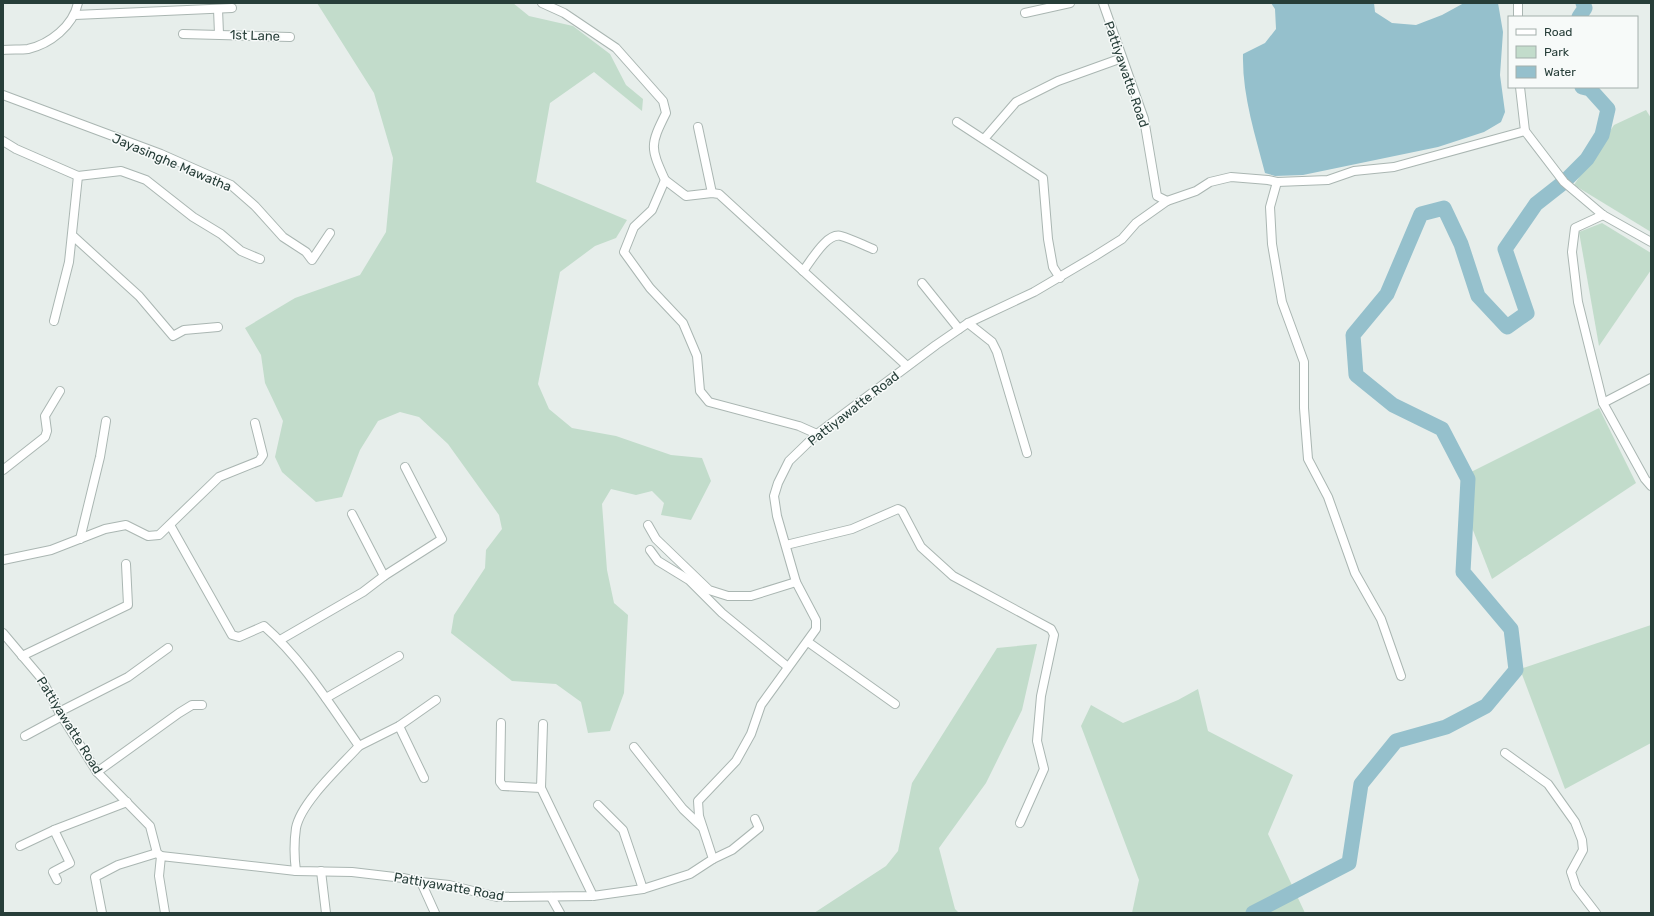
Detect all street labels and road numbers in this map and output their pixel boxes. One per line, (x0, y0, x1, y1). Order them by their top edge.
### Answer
street label: Pattiyawatte Road (1101, 19, 1152, 129)
street label: 1st Lane (230, 27, 280, 44)
street label: Jayasinghe Mawatha (110, 131, 234, 195)
street label: Pattiyawatte Road (805, 368, 902, 449)
street label: Pattiyawatte Road (34, 674, 105, 777)
street label: Pattiyawatte Road (393, 869, 505, 904)

